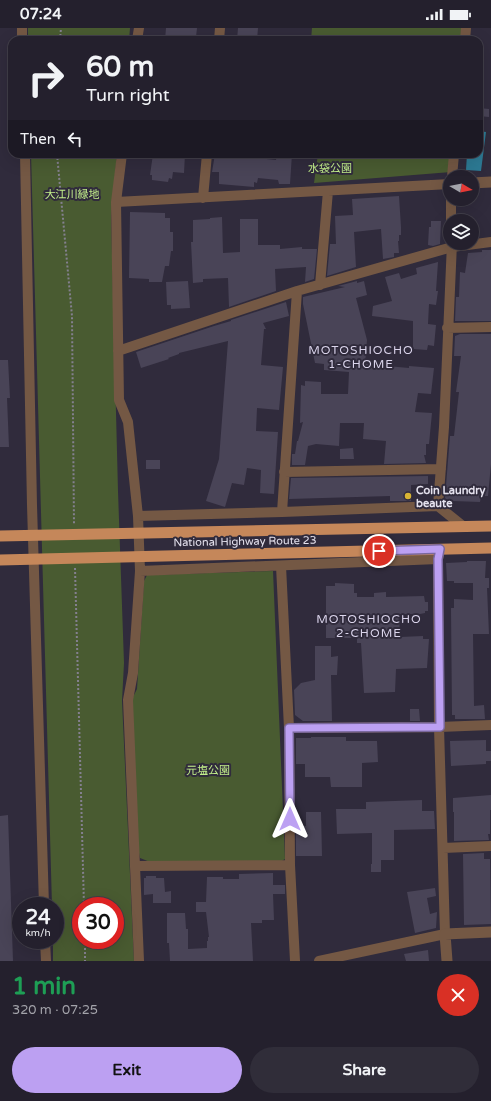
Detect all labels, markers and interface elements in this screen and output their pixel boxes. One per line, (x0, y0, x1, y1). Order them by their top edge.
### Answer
text: 07:24 (20, 5, 62, 23)
text: 60 m (86, 50, 154, 84)
icon: right (20, 52, 72, 104)
text: Turn right (86, 84, 170, 106)
icon: left (64, 128, 86, 150)
text: Then (20, 130, 56, 148)
park label: 水袋公園 (308, 162, 352, 175)
north arrow (443, 170, 479, 206)
map controls (443, 170, 479, 250)
park label: 大江川緑地 (45, 188, 100, 201)
button: layers (443, 214, 479, 250)
district label: MOTOSHIOCHO 1-CHOME (308, 343, 414, 371)
place label: Coin Laundry beaute (416, 484, 485, 510)
marker: Coin Laundry beaute (403, 491, 413, 501)
street label: National Highway Route 23 (173, 534, 317, 549)
pin (362, 534, 396, 568)
icon: arrive (368, 540, 390, 562)
district label: MOTOSHIOCHO 2-CHOME (316, 612, 422, 640)
park label: 元塩公園 (186, 764, 230, 777)
position arrow (269, 798, 311, 840)
speed limit sign: 30 (72, 897, 124, 949)
text: 24 (25, 906, 51, 930)
text: km/h (25, 927, 51, 939)
text: 1 min (12, 972, 76, 1001)
button: close (437, 974, 479, 1016)
text: 320 m · 07:25 (12, 1002, 98, 1018)
button: Exit (12, 1047, 242, 1093)
button: Share (250, 1047, 479, 1093)

